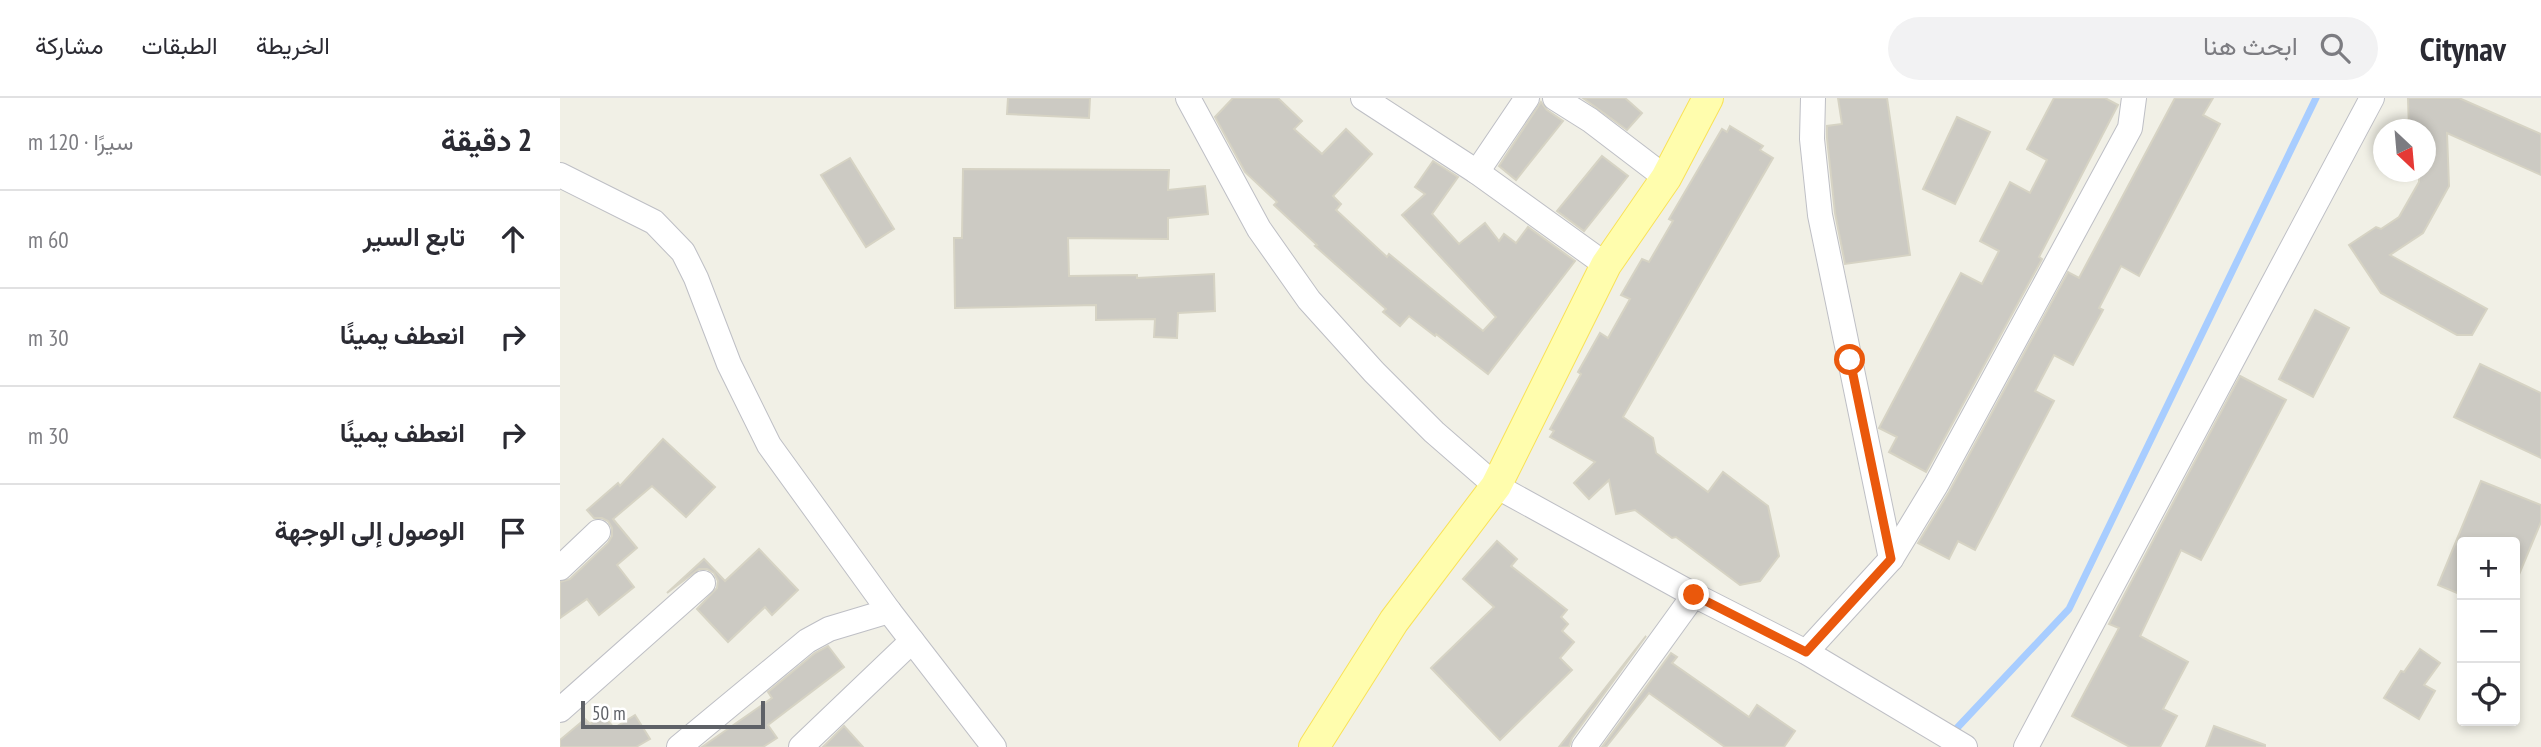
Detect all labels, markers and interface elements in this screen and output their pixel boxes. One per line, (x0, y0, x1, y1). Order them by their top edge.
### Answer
search box (1888, 17, 2378, 80)
text: Citynav (2420, 27, 2506, 70)
text: ابحث هنا (2203, 29, 2298, 62)
icon: search (2316, 29, 2354, 67)
text: مشاركة (35, 30, 103, 61)
text: الطبقات (141, 30, 218, 61)
text: الخريطة (256, 30, 330, 61)
north arrow (2373, 119, 2436, 182)
text: 2 دقيقة (441, 120, 532, 159)
text: سيرًا · 120 m (28, 127, 134, 156)
text: تابع السير (363, 220, 465, 253)
icon: ahead (494, 220, 532, 258)
text: 60 m (28, 225, 69, 254)
text: انعطف يمينًا (340, 318, 465, 351)
icon: right (494, 318, 532, 356)
text: 30 m (28, 323, 69, 352)
route start (1834, 344, 1865, 375)
text: انعطف يمينًا (340, 416, 465, 449)
icon: right (494, 416, 532, 454)
text: 30 m (28, 421, 69, 450)
text: الوصول إلى الوجهة (275, 514, 465, 547)
icon: arrive (494, 514, 532, 552)
map controls (2457, 537, 2520, 726)
button: + (2457, 537, 2520, 600)
route end (1678, 579, 1709, 610)
button: − (2457, 600, 2520, 663)
button: locate (2457, 663, 2520, 726)
scale bar (581, 698, 765, 730)
text: 50 m (592, 701, 626, 725)

